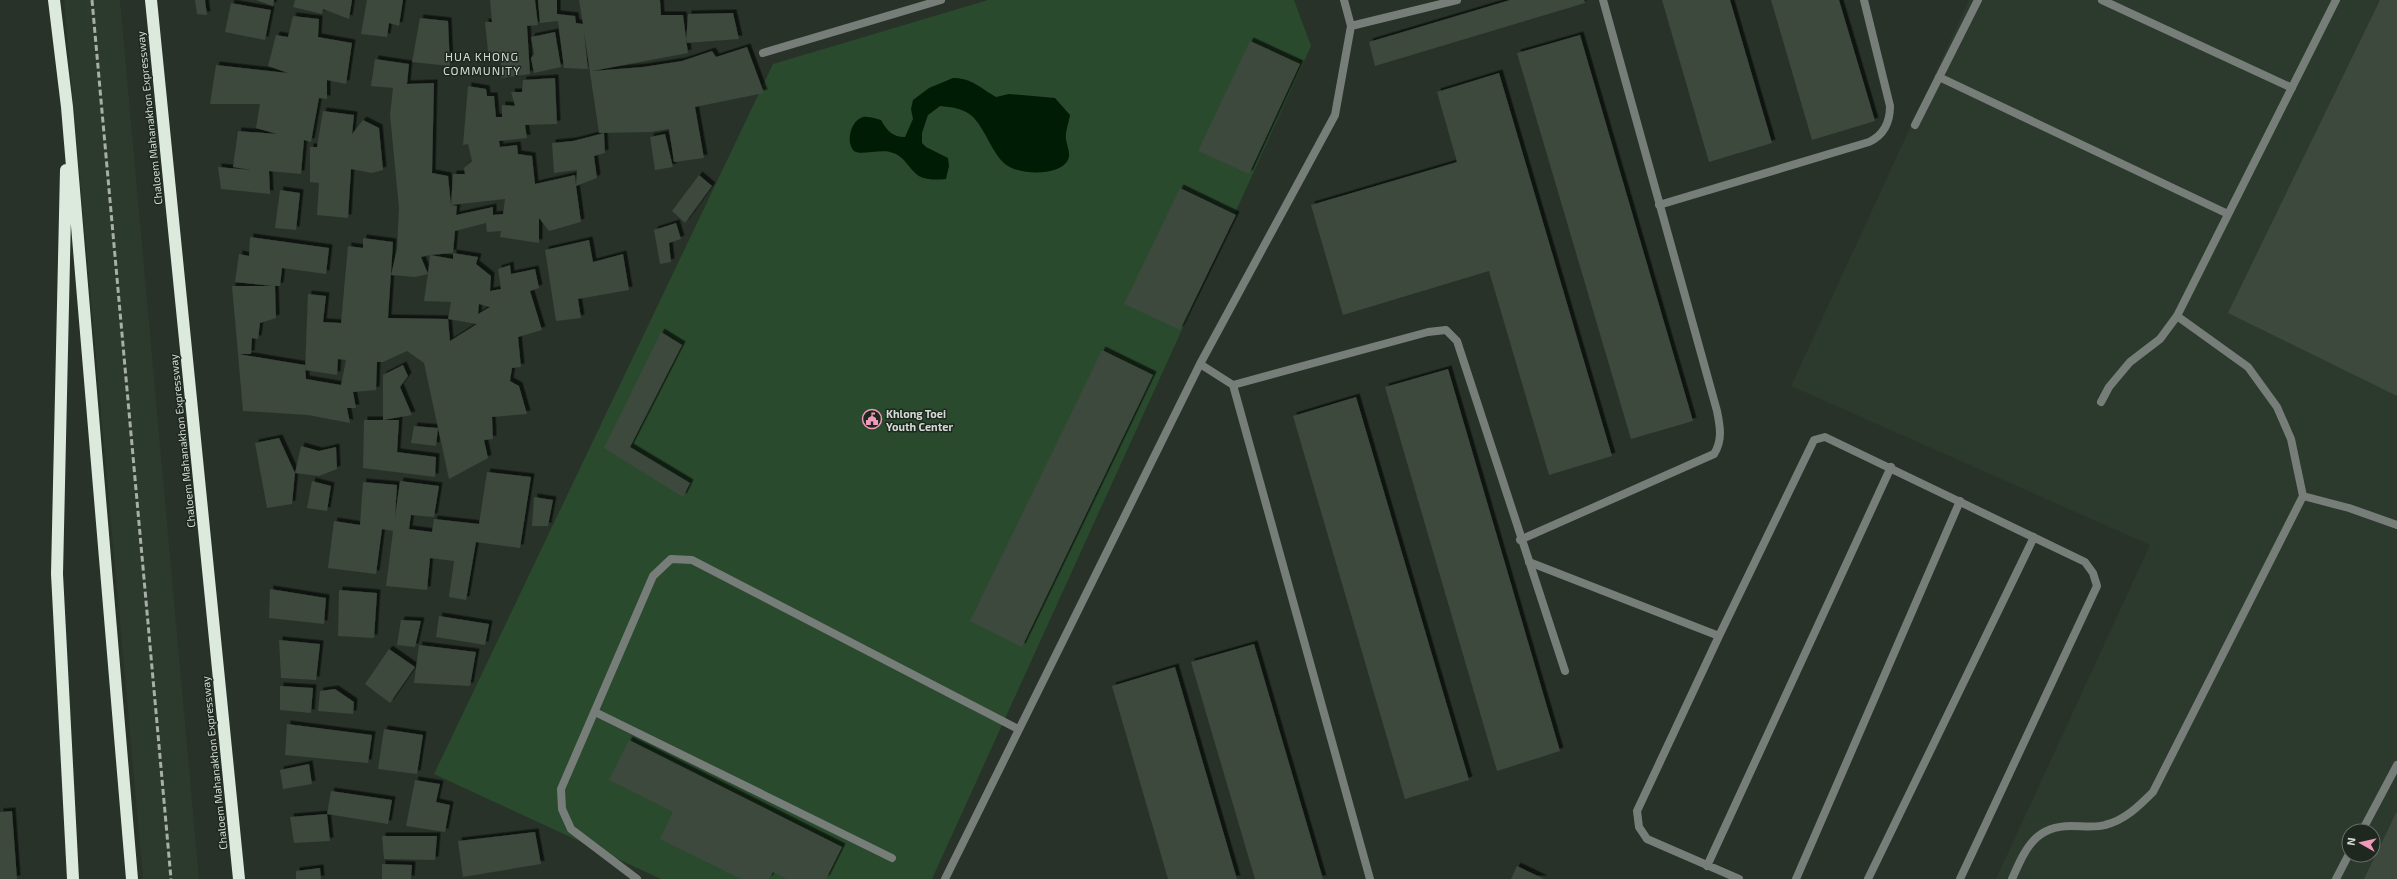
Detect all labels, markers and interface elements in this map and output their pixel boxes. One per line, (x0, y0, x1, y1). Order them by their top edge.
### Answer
street label: Chaloem Mahanakhon Expressway (133, 30, 165, 205)
district label: HUA KHONG COMMUNITY (443, 49, 521, 77)
street label: Chaloem Mahanakhon Expressway (166, 353, 198, 528)
place label: Khlong Toei Youth Center (886, 407, 953, 433)
public building icon: Khlong Toei Youth Center (861, 408, 883, 430)
street label: Chaloem Mahanakhon Expressway (198, 675, 230, 850)
north arrow (2341, 823, 2381, 863)
text: N (2344, 837, 2358, 846)

